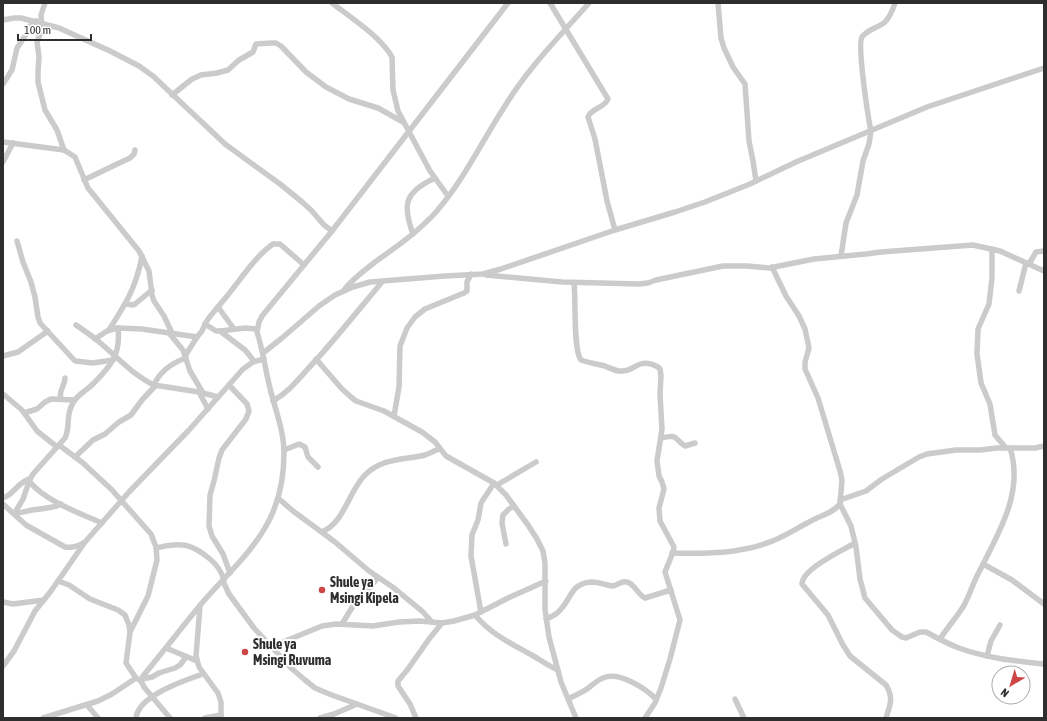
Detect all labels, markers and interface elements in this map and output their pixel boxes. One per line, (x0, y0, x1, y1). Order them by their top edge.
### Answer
scale bar (18, 16, 91, 42)
text: 100 m (24, 23, 51, 37)
place label: Shule ya Msingi Kipela (330, 574, 399, 606)
marker: Shule ya Msingi Kipela (317, 585, 327, 595)
place label: Shule ya Msingi Ruvuma (253, 636, 332, 668)
marker: Shule ya Msingi Ruvuma (240, 647, 250, 657)
north arrow (991, 665, 1031, 705)
text: N (999, 686, 1011, 700)

